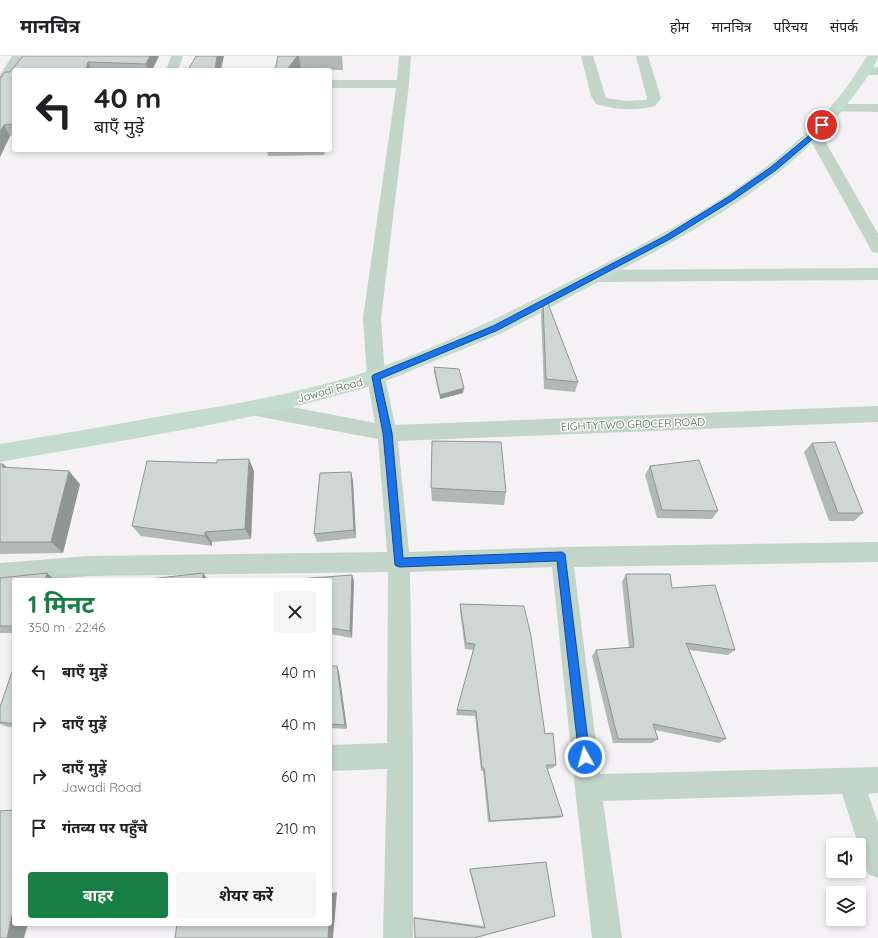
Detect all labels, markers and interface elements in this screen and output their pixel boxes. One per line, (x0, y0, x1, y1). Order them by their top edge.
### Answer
text: मानचित्र (20, 14, 80, 38)
text: होम (670, 18, 689, 36)
text: मानचित्र (711, 18, 752, 36)
text: परिचय (774, 18, 808, 36)
text: संपर्क (830, 18, 858, 36)
text: 40 m (94, 80, 161, 115)
icon: left (28, 84, 80, 136)
pin (805, 108, 839, 142)
icon: arrive (811, 114, 833, 136)
text: बाएँ मुड़ें (94, 115, 144, 138)
street label: Jawadi Road (296, 375, 364, 405)
street label: EIGHTYTWO GROCER ROAD (561, 414, 705, 434)
text: 1 मिनट (28, 589, 94, 619)
button: close (274, 591, 316, 633)
text: 350 m · 22:46 (28, 619, 105, 635)
icon: left (28, 661, 50, 683)
text: बाएँ मुड़ें (62, 662, 107, 681)
text: 40 m (281, 663, 316, 682)
icon: right (28, 713, 50, 735)
text: दाएँ मुड़ें (62, 714, 106, 733)
text: 40 m (281, 715, 316, 734)
position arrow (564, 736, 606, 778)
text: दाएँ मुड़ें (62, 758, 106, 777)
icon: right (28, 765, 50, 787)
text: 60 m (281, 767, 316, 786)
text: Jawadi Road (62, 779, 141, 795)
icon: arrive (28, 817, 50, 839)
text: गंतव्य पर पहुँचे (62, 818, 148, 837)
text: 210 m (275, 819, 316, 838)
map controls (826, 838, 866, 926)
button: sound (826, 838, 866, 878)
button: बाहर (28, 872, 168, 918)
button: शेयर करें (176, 872, 316, 918)
button: layers (826, 886, 866, 926)

